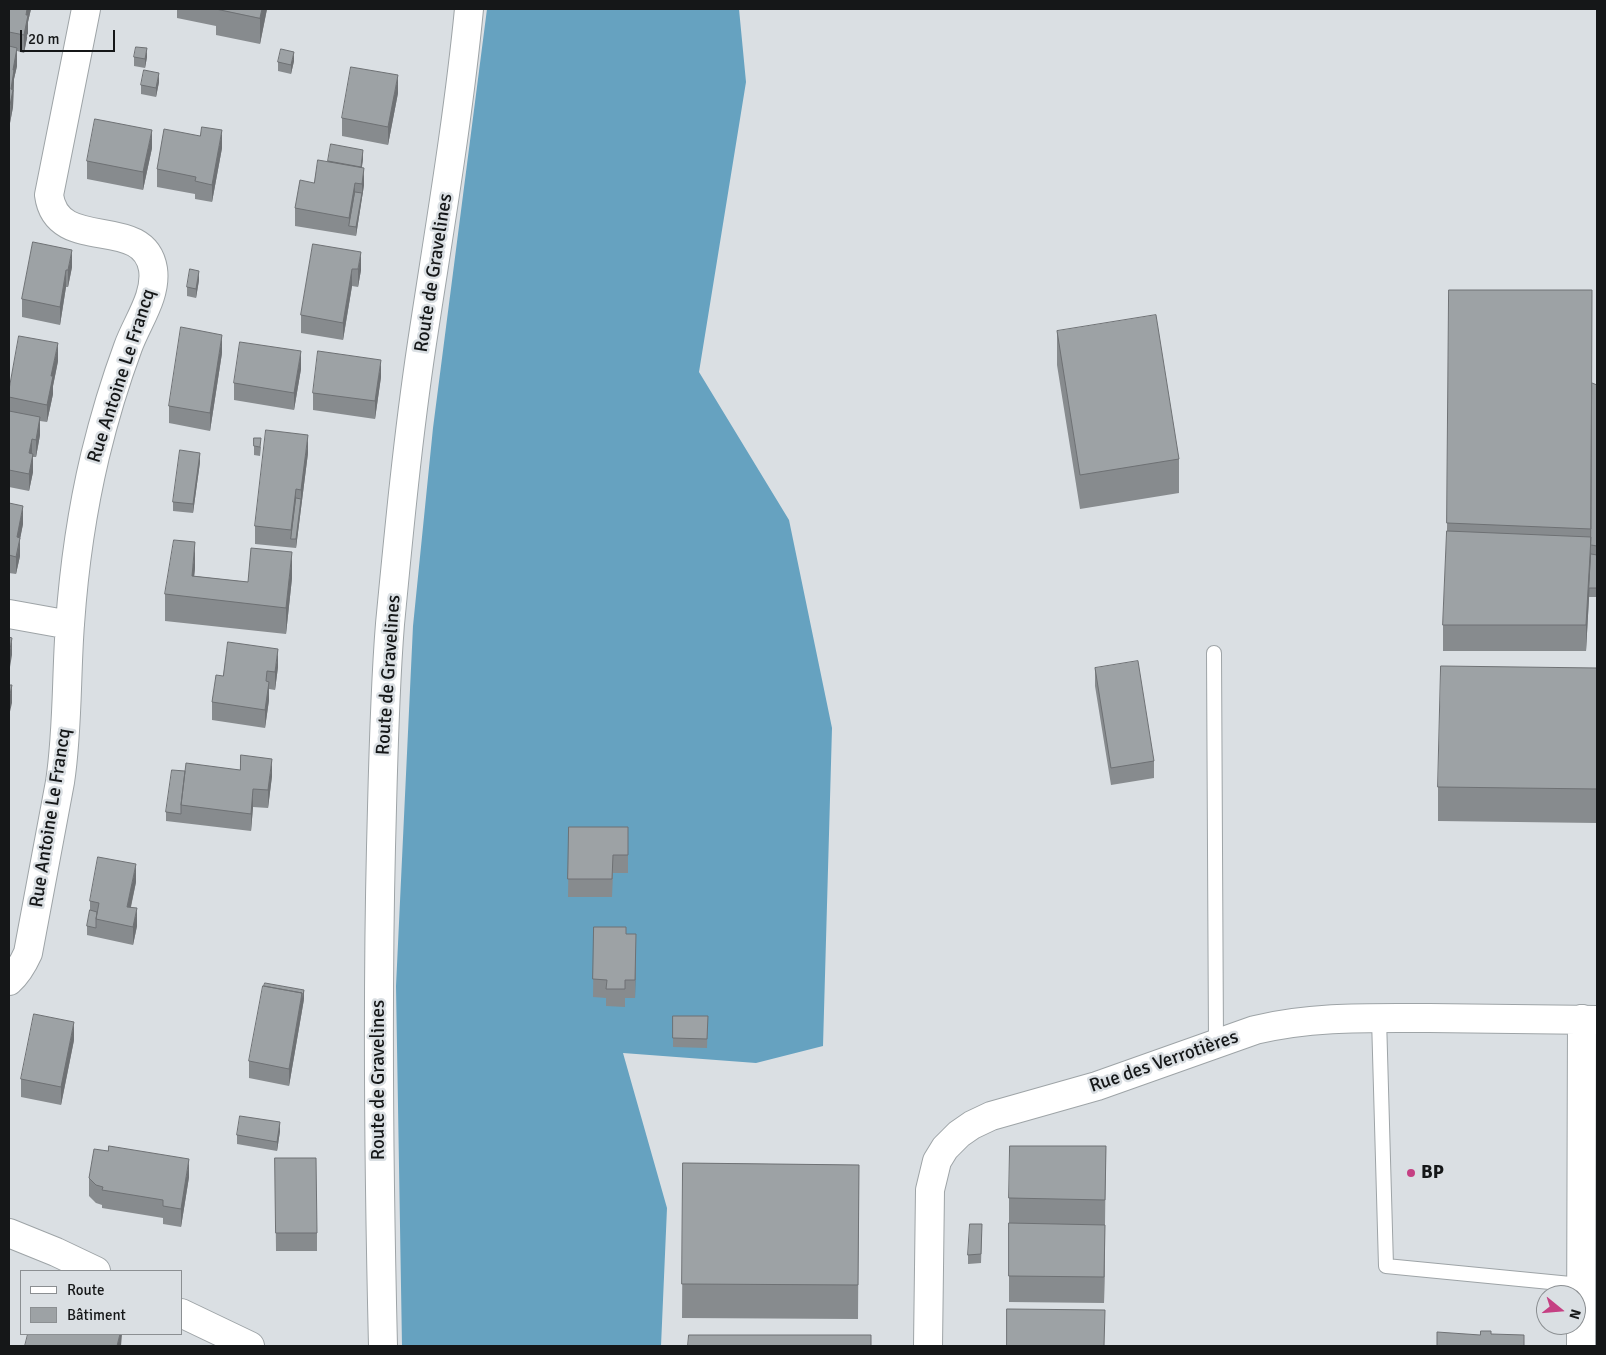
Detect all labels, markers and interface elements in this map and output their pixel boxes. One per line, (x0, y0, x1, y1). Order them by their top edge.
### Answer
scale bar (22, 20, 118, 52)
text: 20 m (28, 30, 59, 48)
street label: Route de Gravelines (410, 192, 458, 354)
street label: Rue Antoine Le Francq (83, 286, 161, 466)
street label: Route de Gravelines (372, 594, 406, 756)
street label: Rue Antoine Le Francq (26, 727, 76, 909)
street label: Route de Gravelines (368, 1000, 390, 1160)
street label: Rue des Verrotières (1087, 1026, 1241, 1098)
place label: BP (1421, 1162, 1444, 1184)
marker: BP (1405, 1167, 1417, 1179)
legend (20, 1270, 182, 1335)
text: Route (67, 1281, 104, 1299)
north arrow (1536, 1285, 1586, 1335)
text: Bâtiment (67, 1306, 126, 1324)
text: N (1565, 1307, 1584, 1321)

